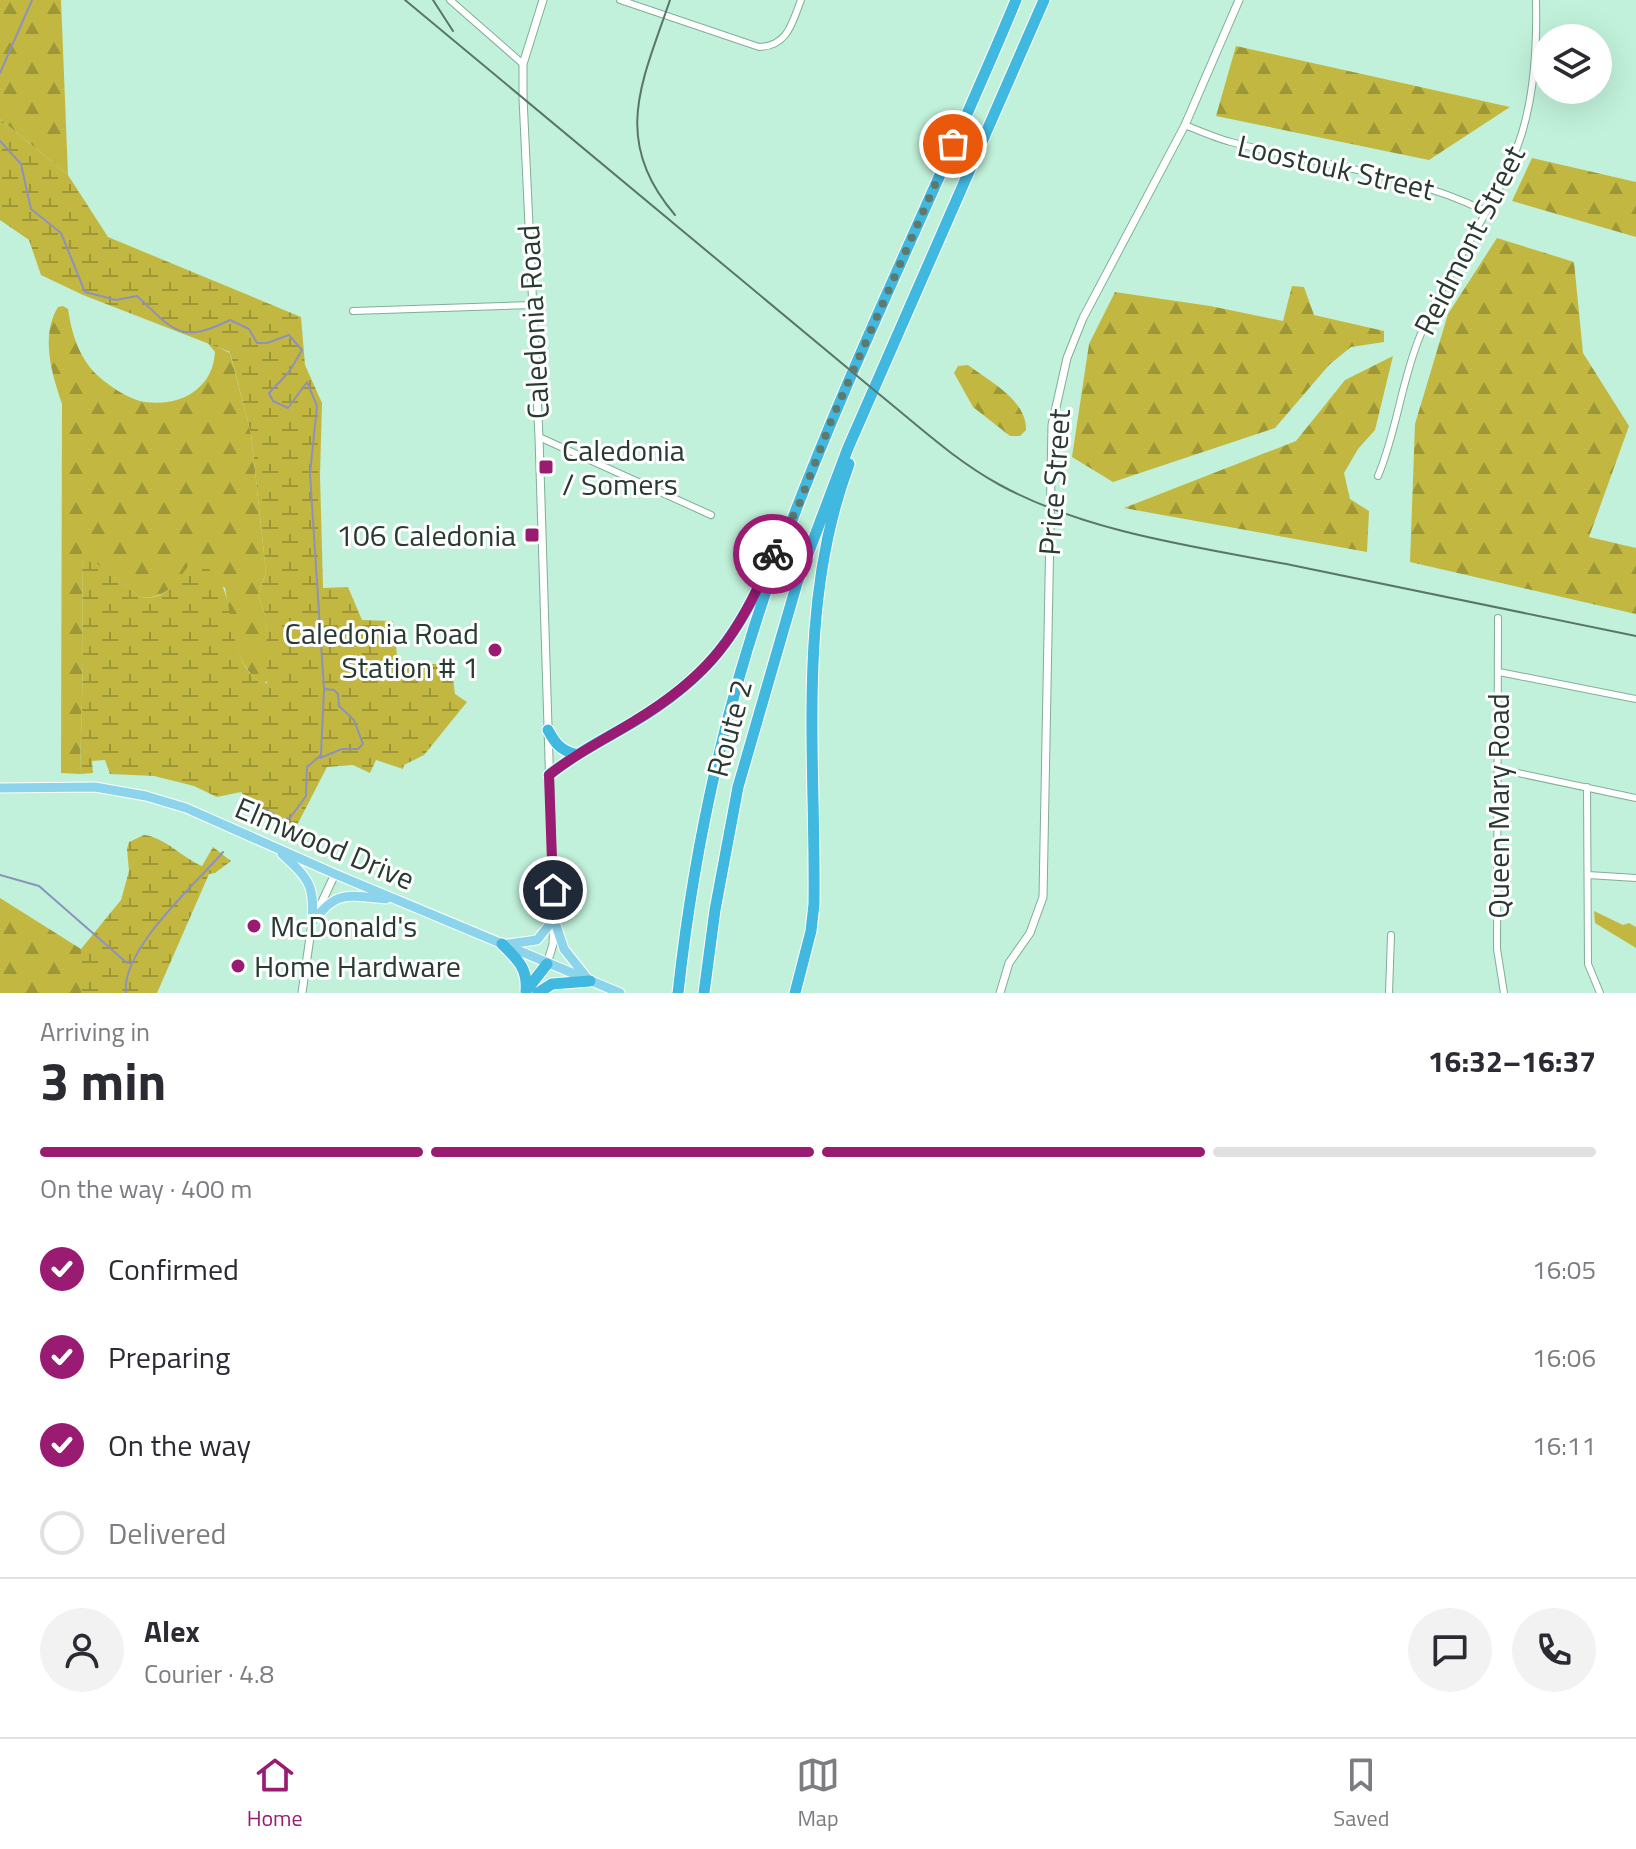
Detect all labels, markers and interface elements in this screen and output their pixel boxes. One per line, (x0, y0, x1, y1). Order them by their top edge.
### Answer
map controls (1532, 24, 1612, 104)
button: layers (1532, 24, 1612, 104)
pin (919, 110, 987, 178)
icon: bag (931, 122, 975, 166)
street label: Loostouk Street (1233, 122, 1439, 212)
street label: Reidmont Street (1401, 137, 1537, 343)
street label: Caledonia Road (505, 224, 561, 420)
street label: Price Street (1026, 407, 1082, 557)
place label: Caledonia / Somers (562, 427, 685, 507)
marker: Caledonia / Somers (537, 458, 555, 476)
place label: 106 Caledonia (336, 512, 516, 558)
courier (733, 514, 813, 594)
marker: 106 Caledonia (523, 526, 541, 544)
icon: bike (751, 532, 795, 576)
place label: Caledonia Road Station # 1 (285, 610, 479, 690)
marker: Caledonia Road Station # 1 (486, 641, 504, 659)
street label: Route 2 (694, 674, 764, 782)
street label: Queen Mary Road (1475, 693, 1521, 919)
street label: Elmwood Drive (228, 785, 422, 901)
pin (519, 856, 587, 924)
icon: home (531, 868, 575, 912)
place label: McDonald's (270, 903, 417, 949)
marker: McDonald's (245, 917, 263, 935)
place label: Home Hardware (254, 943, 461, 989)
marker: Home Hardware (229, 957, 247, 975)
text: Arriving in (40, 1012, 150, 1051)
text: 16:32–16:37 (1428, 1038, 1596, 1084)
text: 3 min (40, 1041, 166, 1120)
text: On the way · 400 m (40, 1169, 252, 1208)
text: Confirmed (108, 1246, 239, 1292)
icon: check (40, 1247, 84, 1291)
text: 16:05 (1532, 1250, 1596, 1289)
text: Preparing (108, 1334, 230, 1380)
icon: check (40, 1335, 84, 1379)
text: 16:06 (1532, 1338, 1596, 1377)
text: On the way (108, 1422, 251, 1468)
icon: check (40, 1423, 84, 1467)
text: 16:11 (1532, 1426, 1596, 1465)
text: Delivered (108, 1510, 226, 1556)
button: person (40, 1608, 124, 1692)
text: Alex (144, 1608, 200, 1654)
button: chat (1408, 1608, 1492, 1692)
button: phone (1512, 1608, 1596, 1692)
text: Courier · 4.8 (144, 1654, 274, 1693)
tab: Home (247, 1753, 303, 1835)
tab: Map (796, 1753, 840, 1835)
tab: Saved (1333, 1753, 1389, 1835)

